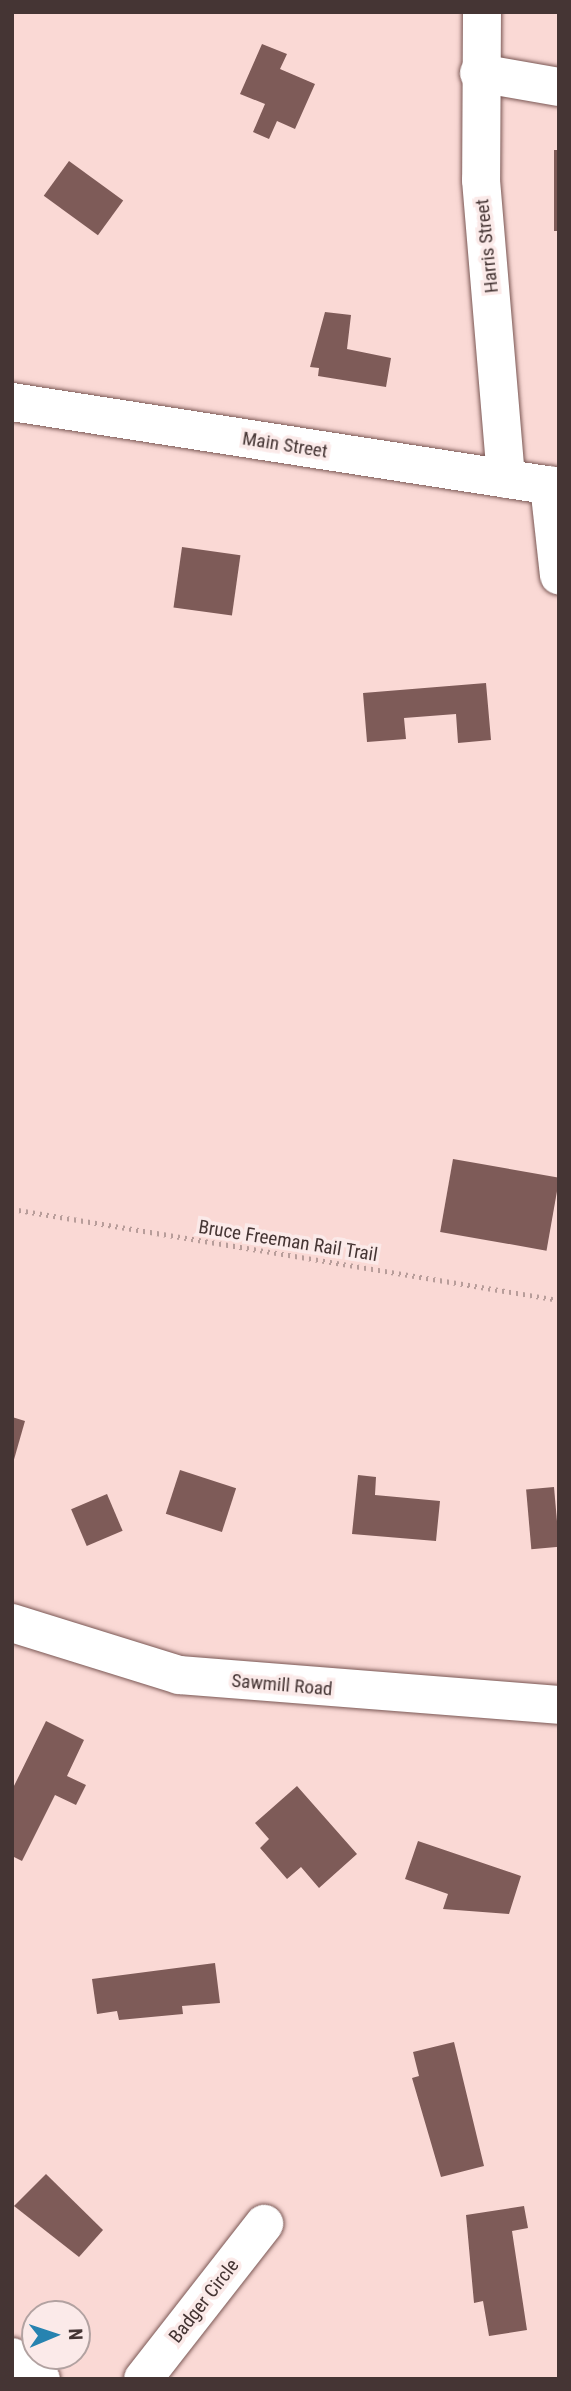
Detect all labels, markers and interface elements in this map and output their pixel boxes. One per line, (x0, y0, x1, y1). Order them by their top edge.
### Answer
street label: Harris Street (471, 198, 503, 294)
street label: Main Street (241, 427, 329, 463)
street label: Bruce Freeman Rail Trail (197, 1216, 379, 1266)
street label: Sawmill Road (231, 1669, 333, 1701)
street label: Badger Circle (164, 2255, 244, 2347)
north arrow (21, 2300, 91, 2370)
text: N (64, 2328, 87, 2341)

